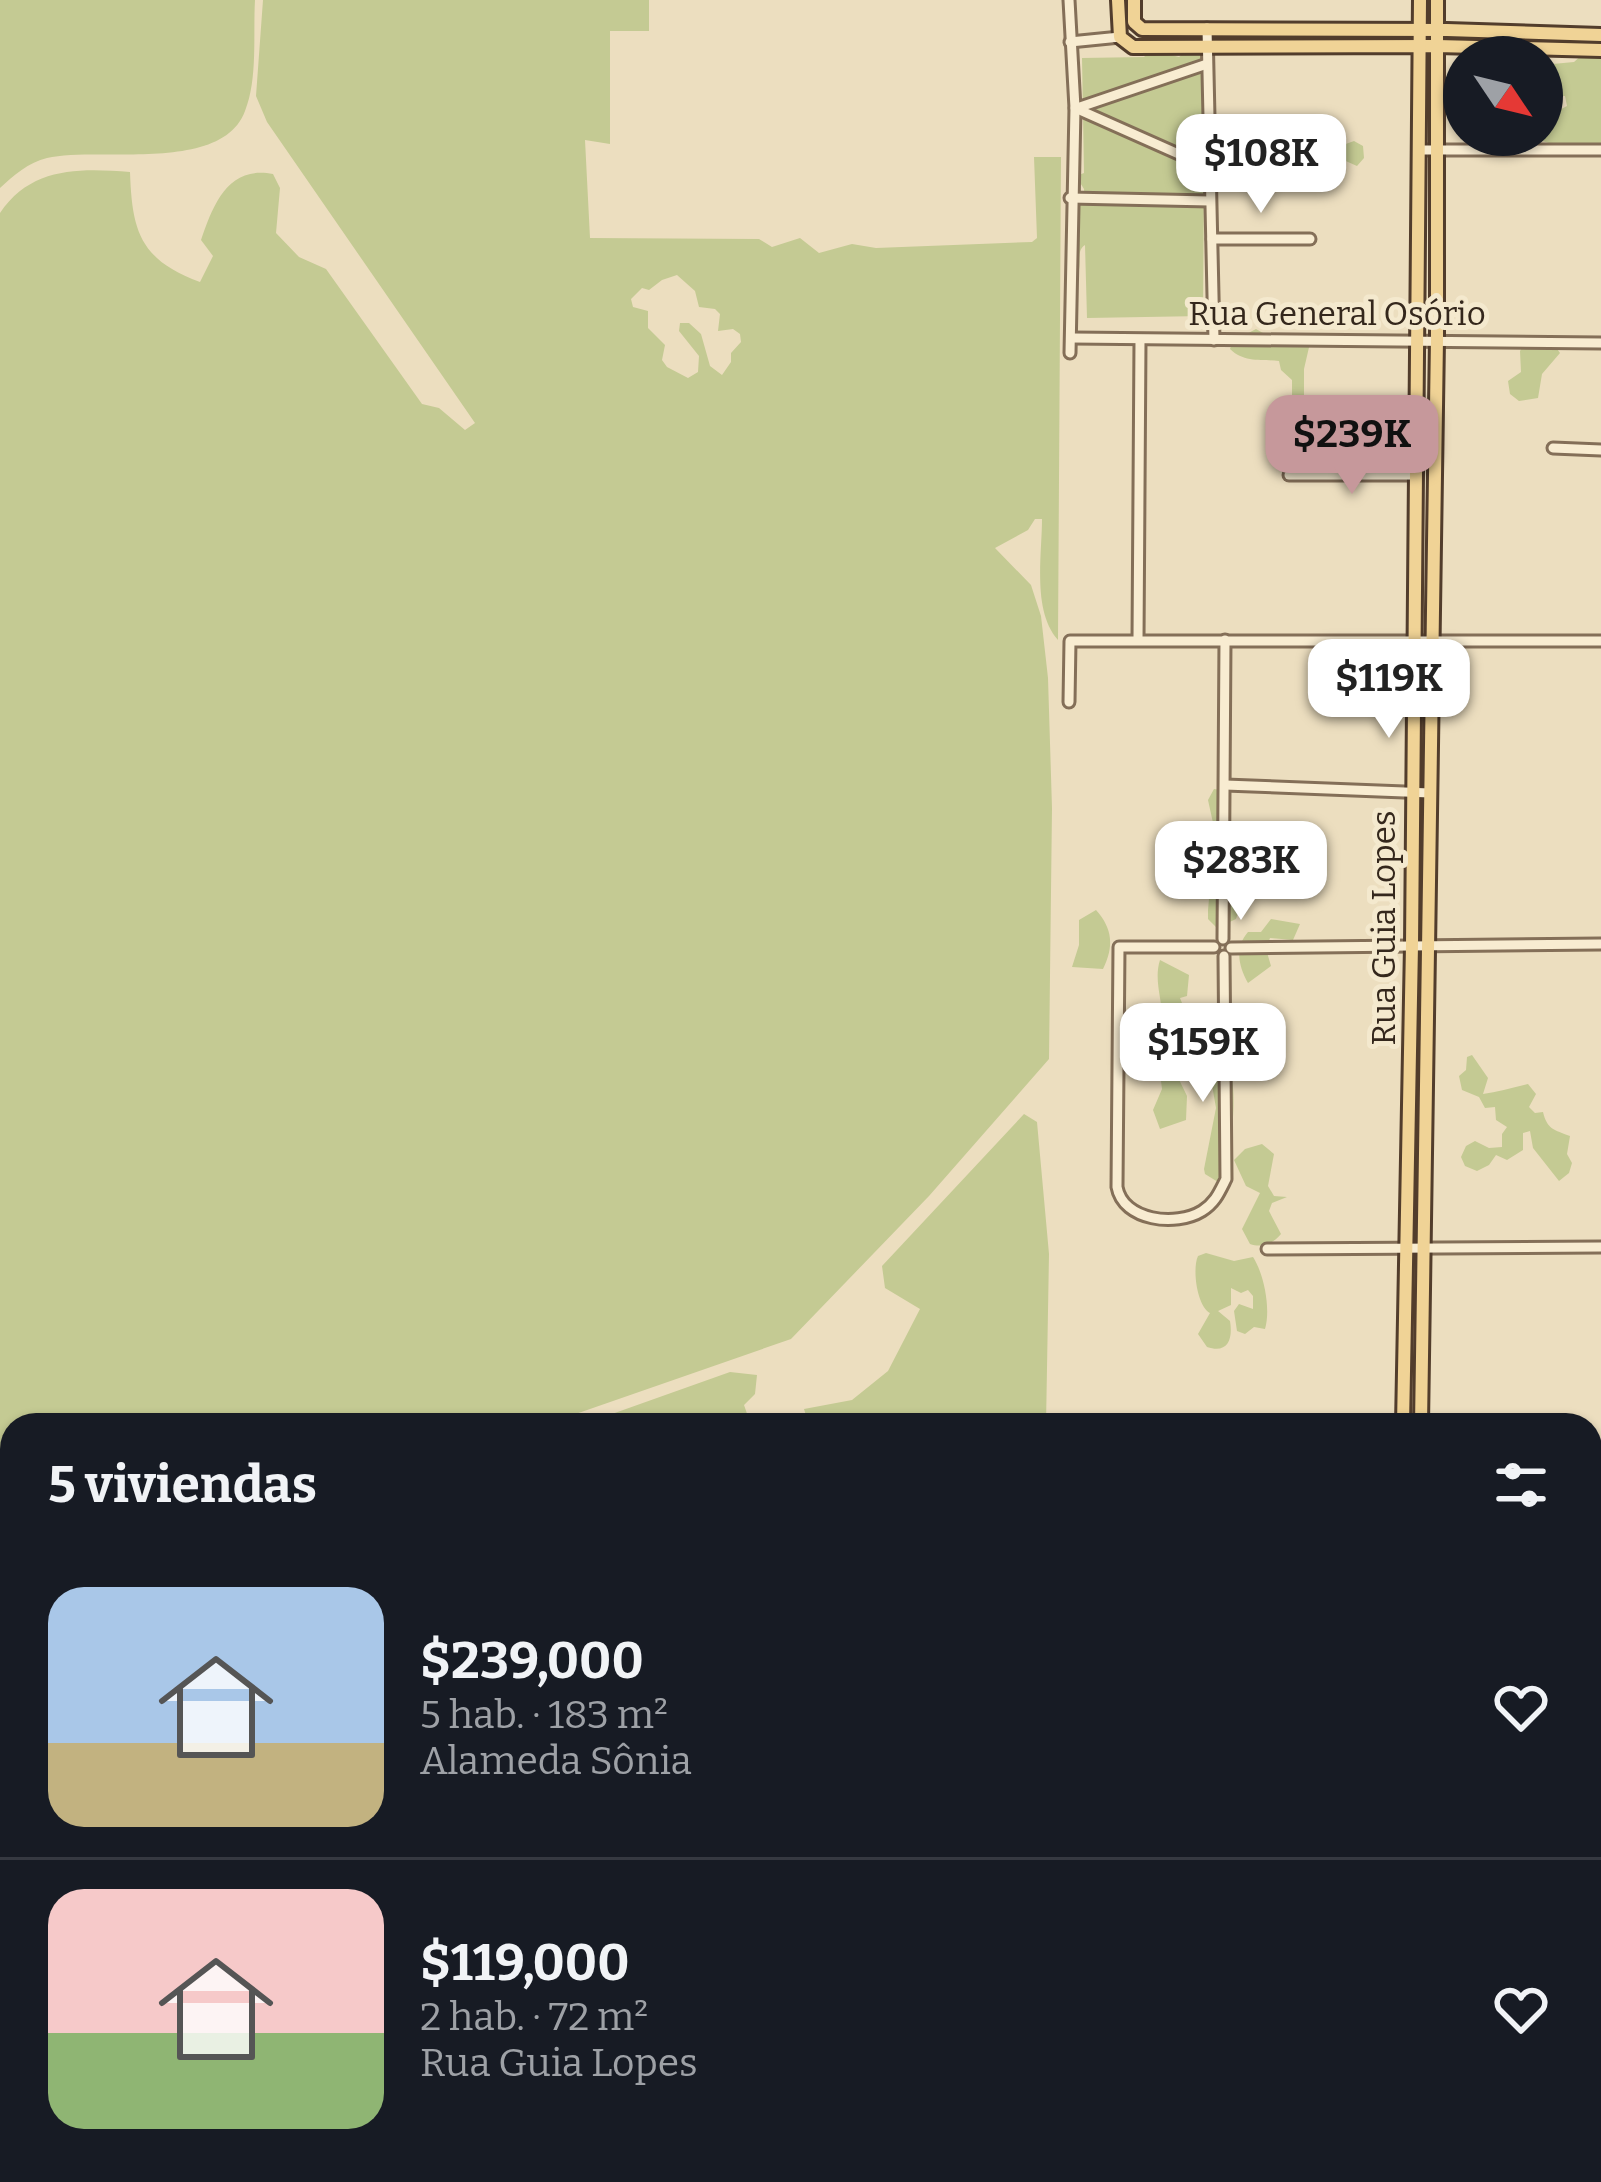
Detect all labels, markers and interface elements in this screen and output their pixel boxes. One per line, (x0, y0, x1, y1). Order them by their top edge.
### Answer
north arrow (1443, 36, 1563, 156)
map controls (1443, 36, 1563, 156)
pin: $108K (1177, 114, 1345, 216)
text: $108K (1203, 130, 1319, 176)
street label: Rua General Osório (1188, 294, 1486, 334)
pin: $239K (1268, 395, 1436, 497)
text: $239K (1292, 411, 1412, 457)
pin: $119K (1305, 639, 1473, 741)
text: $119K (1335, 655, 1443, 701)
street label: Rua Guia Lopes (1364, 811, 1404, 1045)
pin: $283K (1157, 821, 1325, 923)
text: $283K (1182, 837, 1300, 883)
pin: $159K (1119, 1003, 1287, 1105)
text: $159K (1147, 1019, 1259, 1065)
icon: filters (1488, 1452, 1554, 1518)
text: 5 viviendas (48, 1454, 317, 1516)
text: $239,000 (420, 1630, 644, 1692)
icon: home (144, 1635, 288, 1779)
icon: heart (1488, 1674, 1554, 1740)
text: 5 hab. · 183 m² (420, 1692, 668, 1738)
text: Alameda Sônia (420, 1738, 692, 1784)
text: $119,000 (420, 1932, 630, 1994)
icon: home (144, 1937, 288, 2081)
icon: heart (1488, 1976, 1554, 2042)
text: 2 hab. · 72 m² (420, 1994, 648, 2040)
text: Rua Guia Lopes (420, 2040, 698, 2086)

